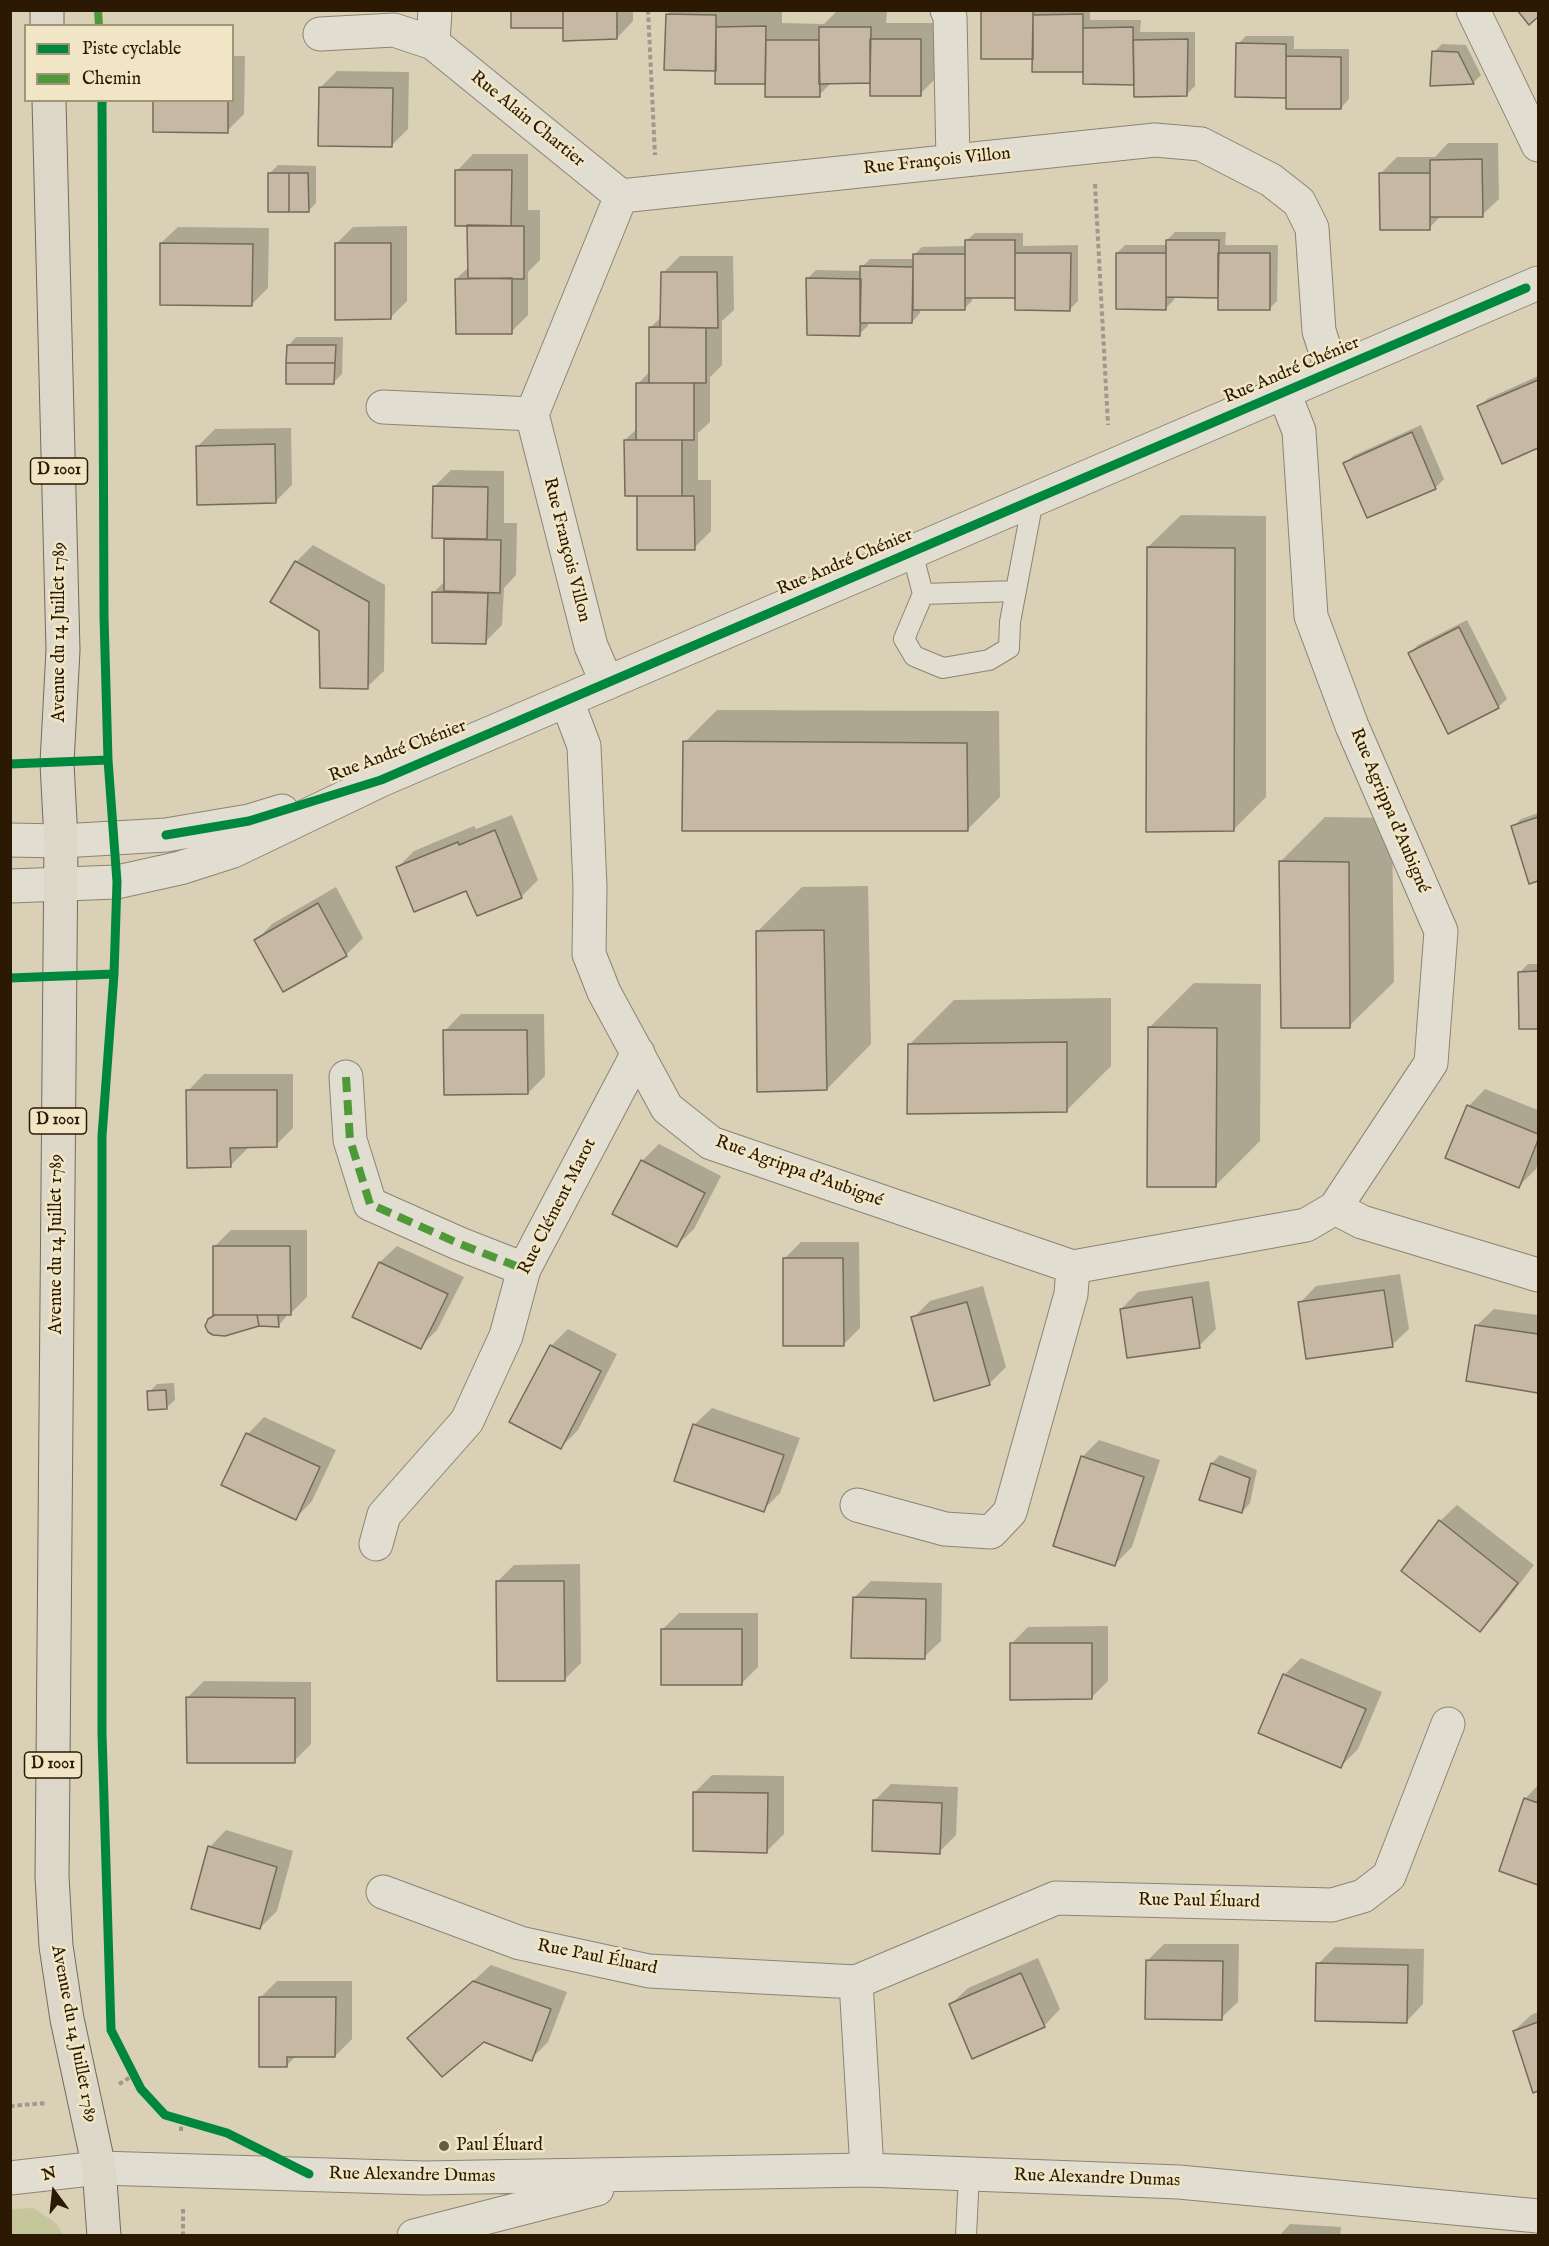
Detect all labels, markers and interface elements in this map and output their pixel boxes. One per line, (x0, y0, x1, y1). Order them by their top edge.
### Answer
legend (24, 24, 234, 102)
text: Piste cyclable (82, 38, 181, 61)
street label: Rue Alain Chartier (465, 67, 589, 173)
text: Chemin (82, 68, 141, 91)
street label: Rue François Villon (862, 144, 1012, 180)
street label: Rue André Chénier (1221, 333, 1363, 409)
road number: D 1001 (31, 458, 88, 484)
street label: Rue François Villon (538, 475, 594, 625)
street label: Rue André Chénier (774, 525, 916, 601)
street label: Avenue du 14 Juillet 1789 (49, 542, 71, 722)
street label: Rue André Chénier (326, 716, 470, 788)
street label: Rue Agrippa d'Aubigné (1344, 725, 1434, 897)
road number: D 1001 (29, 1108, 86, 1134)
street label: Rue Agrippa d'Aubigné (712, 1132, 886, 1212)
street label: Rue Clément Marot (514, 1135, 602, 1279)
street label: Avenue du 14 Juillet 1789 (46, 1154, 68, 1334)
road number: D 1001 (25, 1752, 82, 1778)
street label: Rue Paul Éluard (1138, 1890, 1260, 1914)
street label: Rue Paul Éluard (535, 1936, 659, 1980)
street label: Avenue du 14 Juillet 1789 (45, 1943, 101, 2125)
place label: Paul Éluard (456, 2135, 543, 2157)
marker: Paul Éluard (437, 2139, 451, 2153)
north arrow (24, 2162, 84, 2222)
text: N (40, 2163, 59, 2186)
street label: Rue Alexandre Dumas (328, 2164, 496, 2188)
street label: Rue Alexandre Dumas (1013, 2165, 1181, 2193)

